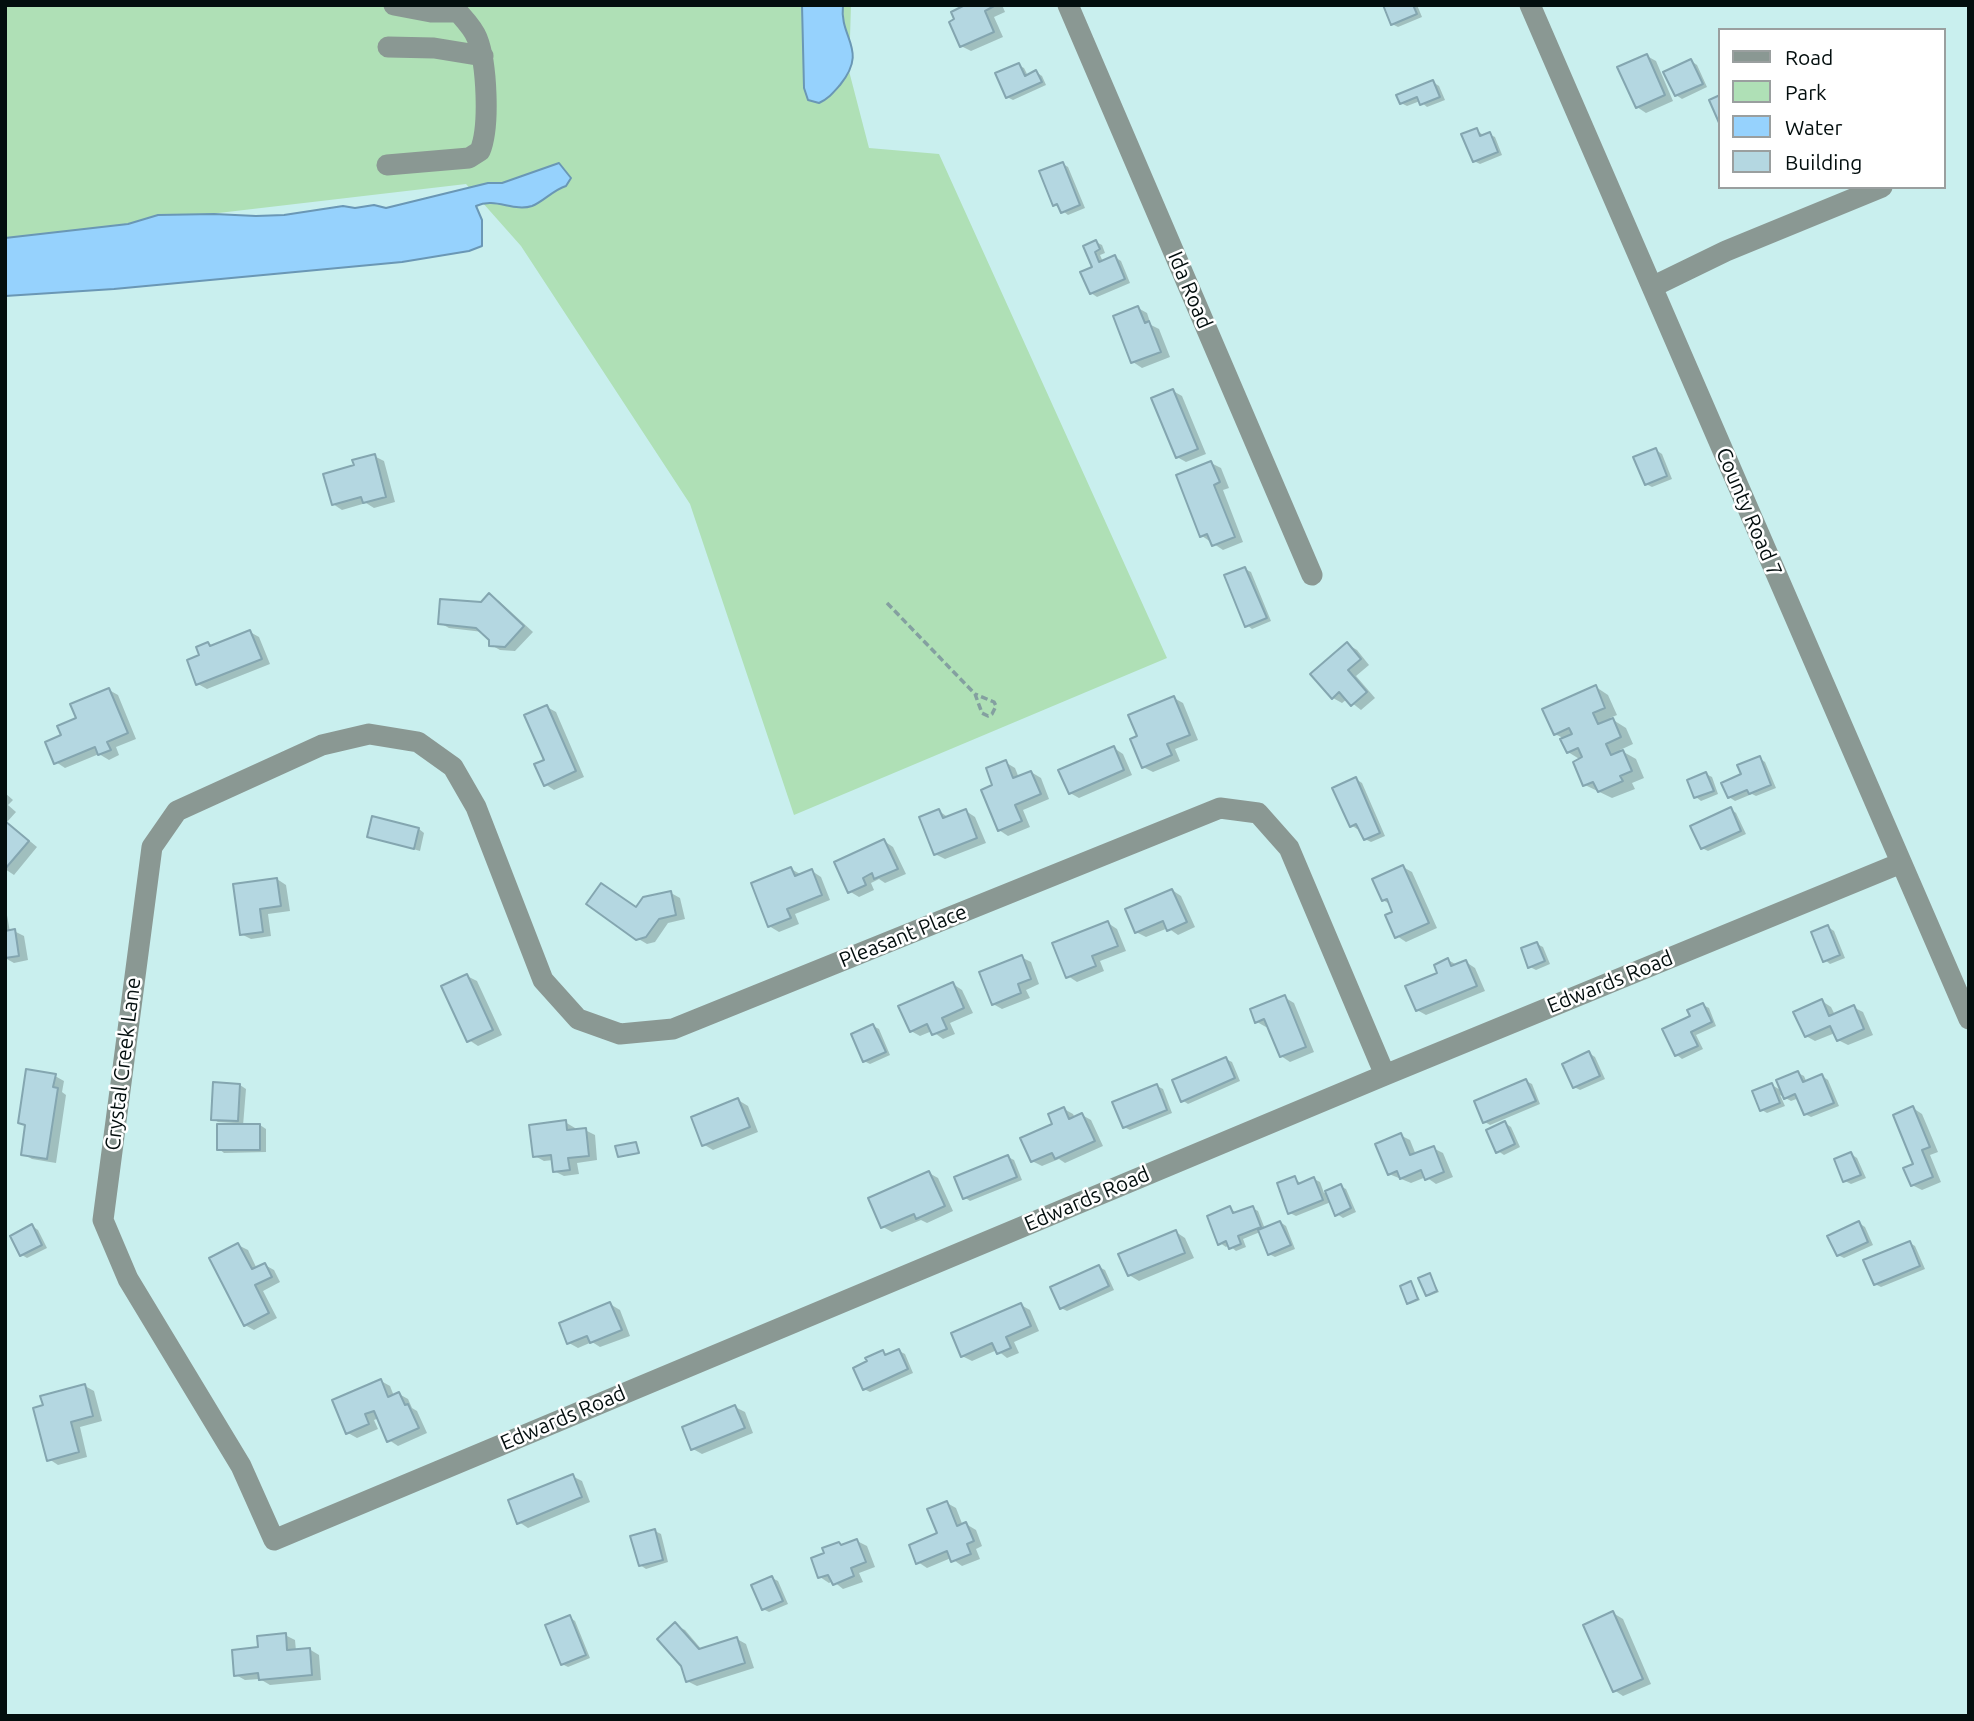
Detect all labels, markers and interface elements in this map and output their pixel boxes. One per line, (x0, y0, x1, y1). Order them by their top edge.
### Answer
legend (1718, 28, 1946, 189)
text: Road (1785, 45, 1833, 69)
text: Park (1785, 80, 1827, 104)
text: Water (1785, 115, 1843, 139)
text: Building (1785, 150, 1862, 174)
street label: Ida Road (1162, 247, 1218, 333)
street label: County Road 7 (1711, 444, 1787, 580)
street label: Pleasant Place (835, 899, 971, 973)
street label: Edwards Road (1543, 945, 1677, 1019)
street label: Crystal Creek Lane (100, 976, 146, 1152)
street label: Edwards Road (1021, 1161, 1153, 1237)
street label: Edwards Road (497, 1380, 629, 1456)

